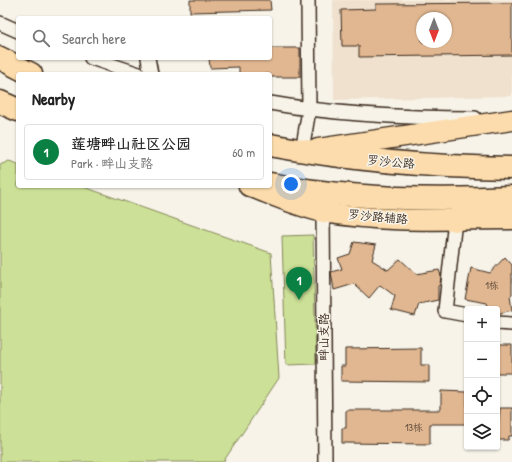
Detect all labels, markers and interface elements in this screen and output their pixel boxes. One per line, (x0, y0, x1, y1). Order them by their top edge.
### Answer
north arrow (416, 12, 452, 48)
search box (16, 16, 272, 60)
icon: search (30, 27, 52, 49)
text: Search here (62, 28, 126, 49)
text: Nearby (32, 87, 75, 110)
text: 莲塘畔山社区公园 (71, 133, 191, 154)
text: 1 (44, 143, 48, 161)
text: 60 m (232, 143, 255, 161)
street label: 罗沙公路 (366, 151, 416, 172)
text: Park · 畔山支路 (71, 154, 153, 172)
your location (281, 174, 301, 194)
street label: 罗沙路辅路 (347, 205, 409, 228)
pin: 1 (286, 267, 312, 300)
house number: 1栋 (485, 279, 499, 292)
map controls (464, 306, 500, 450)
button: + (464, 306, 500, 342)
street label: 畔山支路 (315, 313, 332, 361)
button: − (464, 342, 500, 378)
button: locate (464, 378, 500, 414)
button: layers (464, 414, 500, 450)
house number: 13栋 (405, 421, 423, 434)

